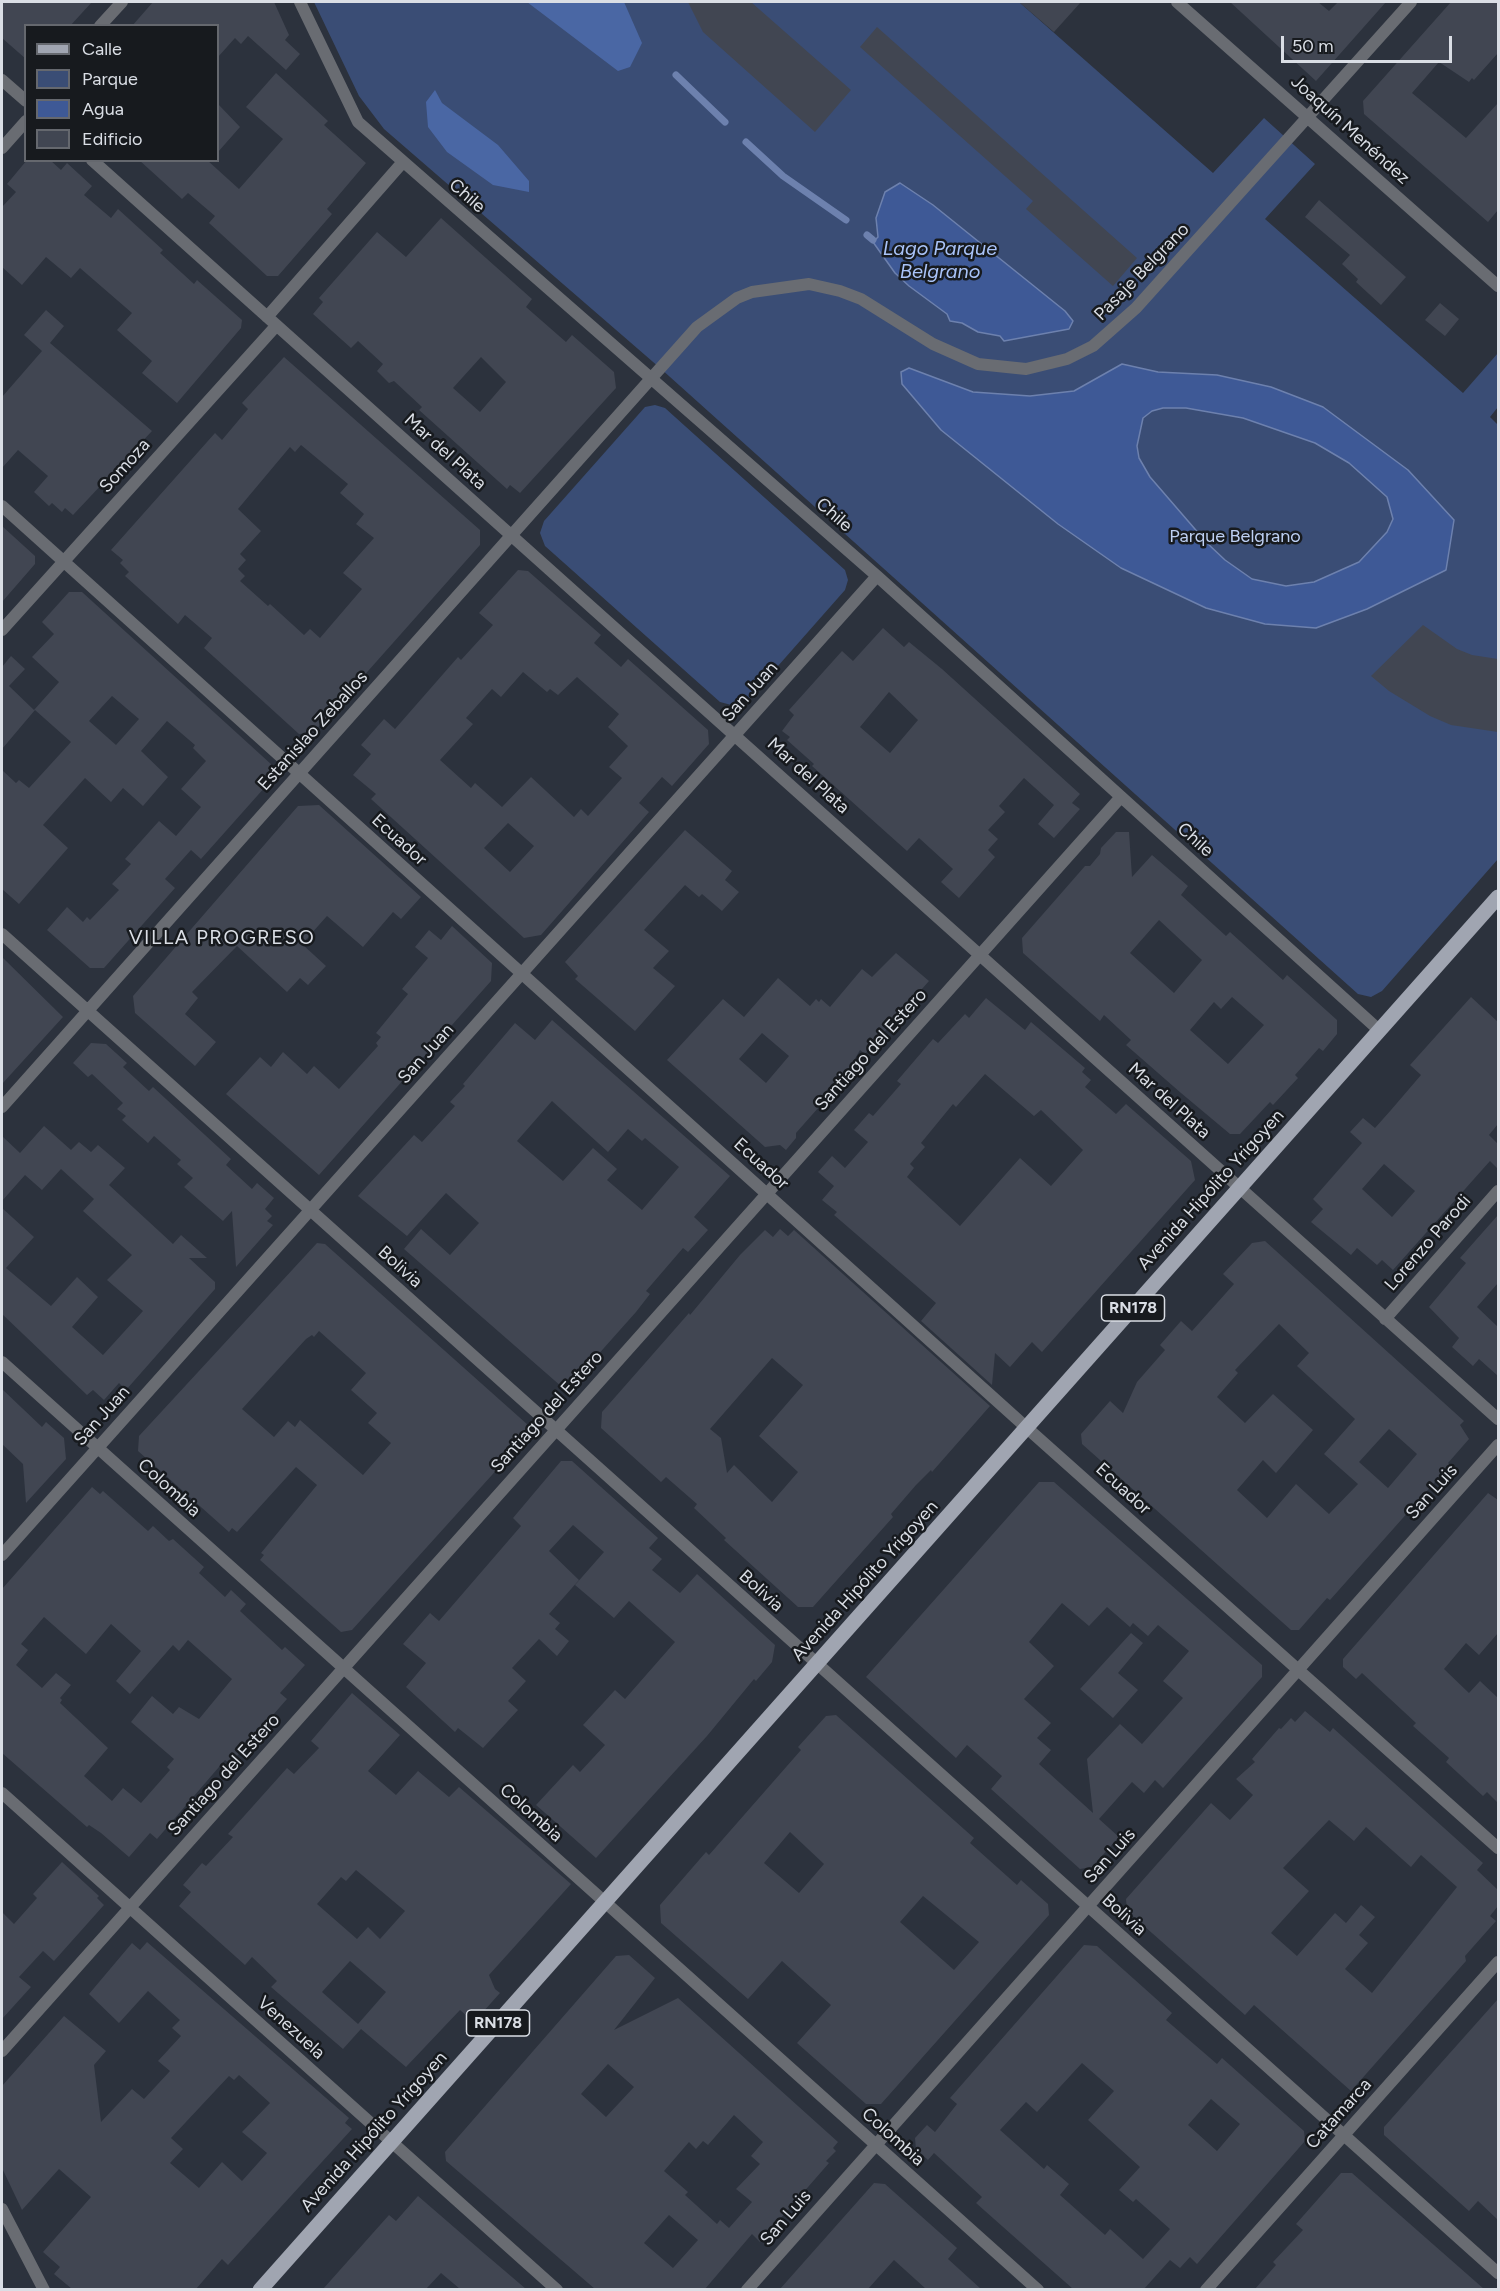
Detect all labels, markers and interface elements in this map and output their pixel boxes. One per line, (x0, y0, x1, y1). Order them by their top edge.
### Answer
legend (24, 24, 219, 162)
scale bar (1284, 24, 1455, 62)
text: 50 m (1292, 35, 1334, 57)
text: Calle (82, 38, 122, 60)
text: Parque (82, 68, 138, 90)
street label: Joaquín Menéndez (1286, 71, 1414, 189)
text: Agua (82, 98, 124, 120)
text: Edificio (82, 128, 143, 150)
street label: Chile (444, 174, 490, 218)
street label: Pasaje Belgrano (1090, 219, 1194, 325)
water label: Lago Parque Belgrano (883, 237, 997, 284)
street label: Mar del Plata (399, 409, 491, 495)
street label: Somoza (95, 435, 155, 497)
street label: Chile (811, 493, 857, 537)
park label: Parque Belgrano (1169, 526, 1301, 548)
street label: San Juan (717, 658, 783, 726)
street label: Estanislao Zeballos (254, 667, 372, 795)
street label: Mar del Plata (762, 733, 854, 819)
street label: Ecuador (367, 810, 431, 870)
street label: Chile (1173, 818, 1217, 862)
district label: VILLA PROGRESO (129, 926, 315, 950)
street label: Santiago del Estero (811, 985, 931, 1115)
street label: San Juan (393, 1020, 459, 1088)
street label: Mar del Plata (1123, 1058, 1215, 1144)
street label: Avenida Hipólito Yrigoyen (1133, 1105, 1289, 1275)
street label: Ecuador (729, 1134, 793, 1194)
street label: Lorenzo Parodi (1380, 1191, 1476, 1295)
street label: Bolivia (373, 1241, 427, 1293)
road number: RN178 (1102, 1295, 1164, 1321)
street label: Santiago del Estero (487, 1347, 607, 1477)
street label: San Juan (69, 1382, 135, 1450)
street label: Colombia (133, 1454, 205, 1522)
street label: Ecuador (1091, 1459, 1155, 1519)
street label: San Luis (1402, 1460, 1462, 1524)
street label: Avenida Hipólito Yrigoyen (787, 1496, 943, 1666)
street label: Bolivia (734, 1565, 788, 1617)
street label: Santiago del Estero (164, 1710, 284, 1840)
street label: Colombia (495, 1779, 567, 1847)
street label: San Luis (1080, 1824, 1140, 1888)
street label: Bolivia (1097, 1889, 1151, 1941)
street label: Venezuela (253, 1992, 329, 2064)
road number: RN178 (466, 2010, 530, 2036)
street label: Avenida Hipólito Yrigoyen (296, 2047, 452, 2217)
street label: Catamarca (1302, 2074, 1376, 2154)
street label: Colombia (857, 2103, 929, 2171)
street label: San Luis (756, 2186, 816, 2250)

